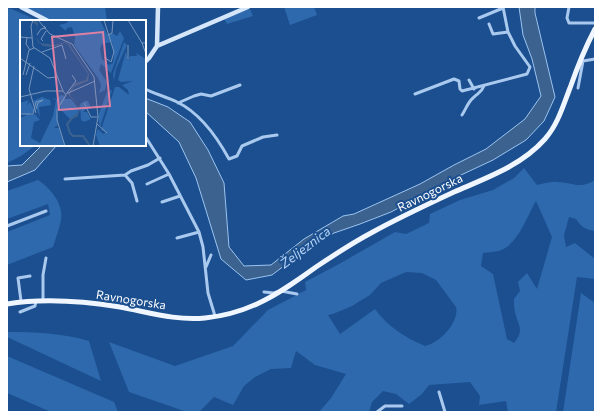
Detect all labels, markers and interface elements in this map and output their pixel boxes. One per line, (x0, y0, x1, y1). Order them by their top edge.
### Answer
inset map (20, 20, 146, 146)
street label: Ravnogorska (395, 170, 464, 214)
water label: Željeznica (275, 222, 334, 272)
street label: Ravnogorska (95, 287, 167, 311)

